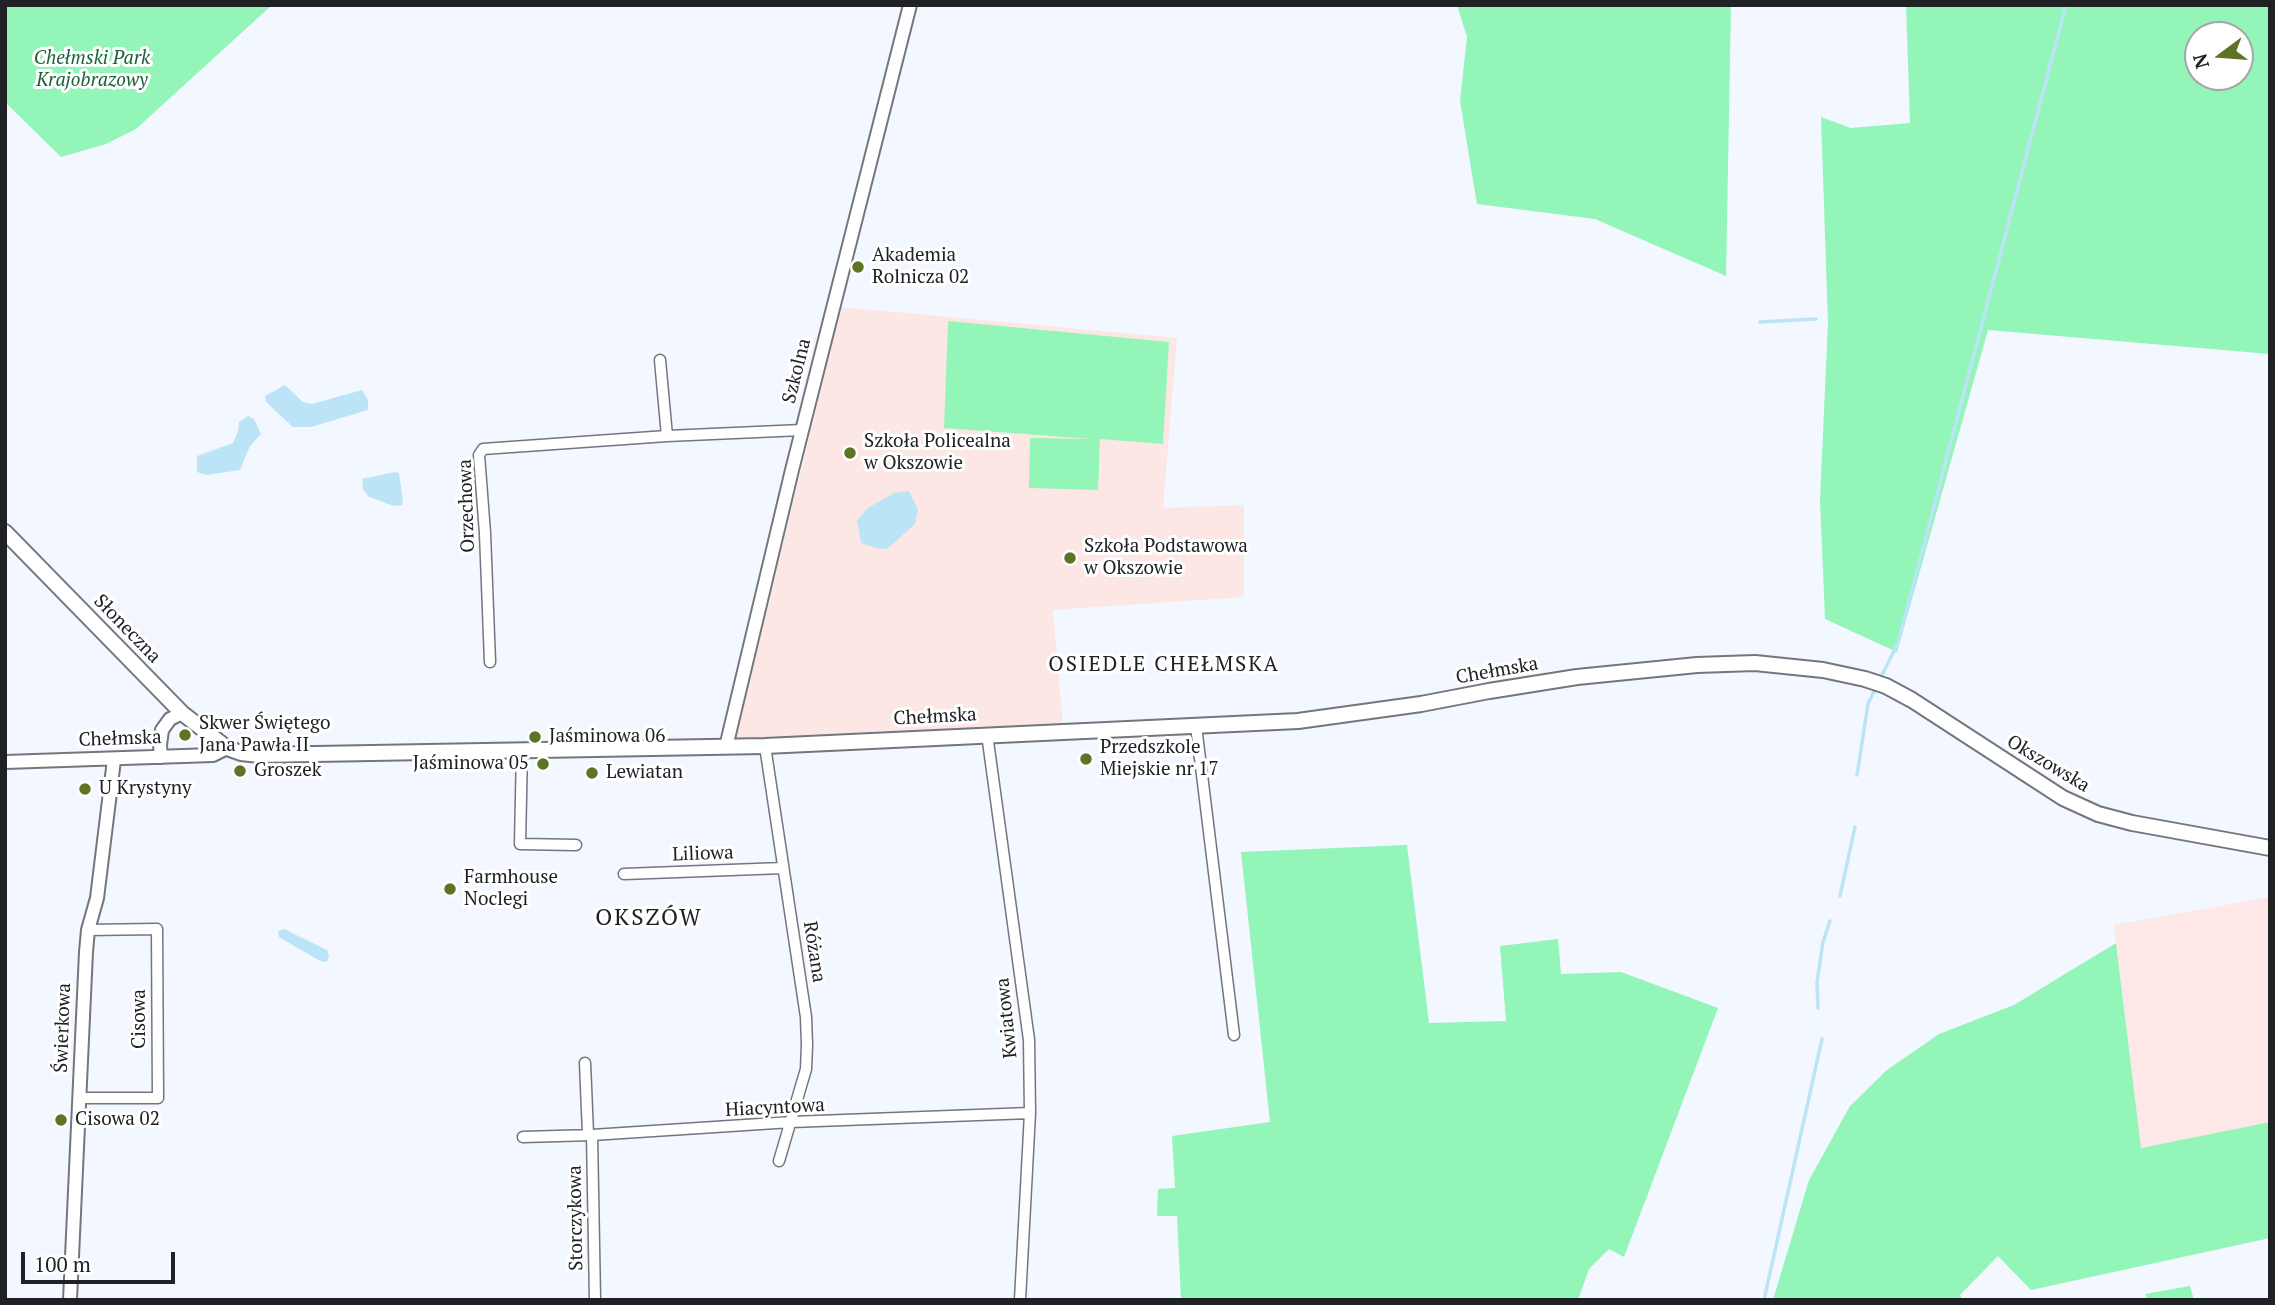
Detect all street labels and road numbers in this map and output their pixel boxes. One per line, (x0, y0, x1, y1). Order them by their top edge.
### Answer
street label: Szkolna (778, 336, 816, 406)
street label: Orzechowa (454, 459, 480, 553)
street label: Słoneczna (89, 590, 165, 668)
street label: Chełmska (1454, 653, 1540, 689)
street label: Chełmska (893, 703, 977, 731)
street label: Chełmska (78, 726, 162, 752)
street label: Okszowska (2002, 730, 2094, 798)
street label: Liliowa (672, 842, 734, 866)
street label: Różana (798, 920, 830, 984)
street label: Kwiatowa (991, 976, 1023, 1060)
street label: Świerkowa (50, 983, 76, 1073)
street label: Cisowa (129, 989, 151, 1049)
street label: Hiacyntowa (725, 1094, 825, 1122)
street label: Storczykowa (564, 1165, 588, 1271)

